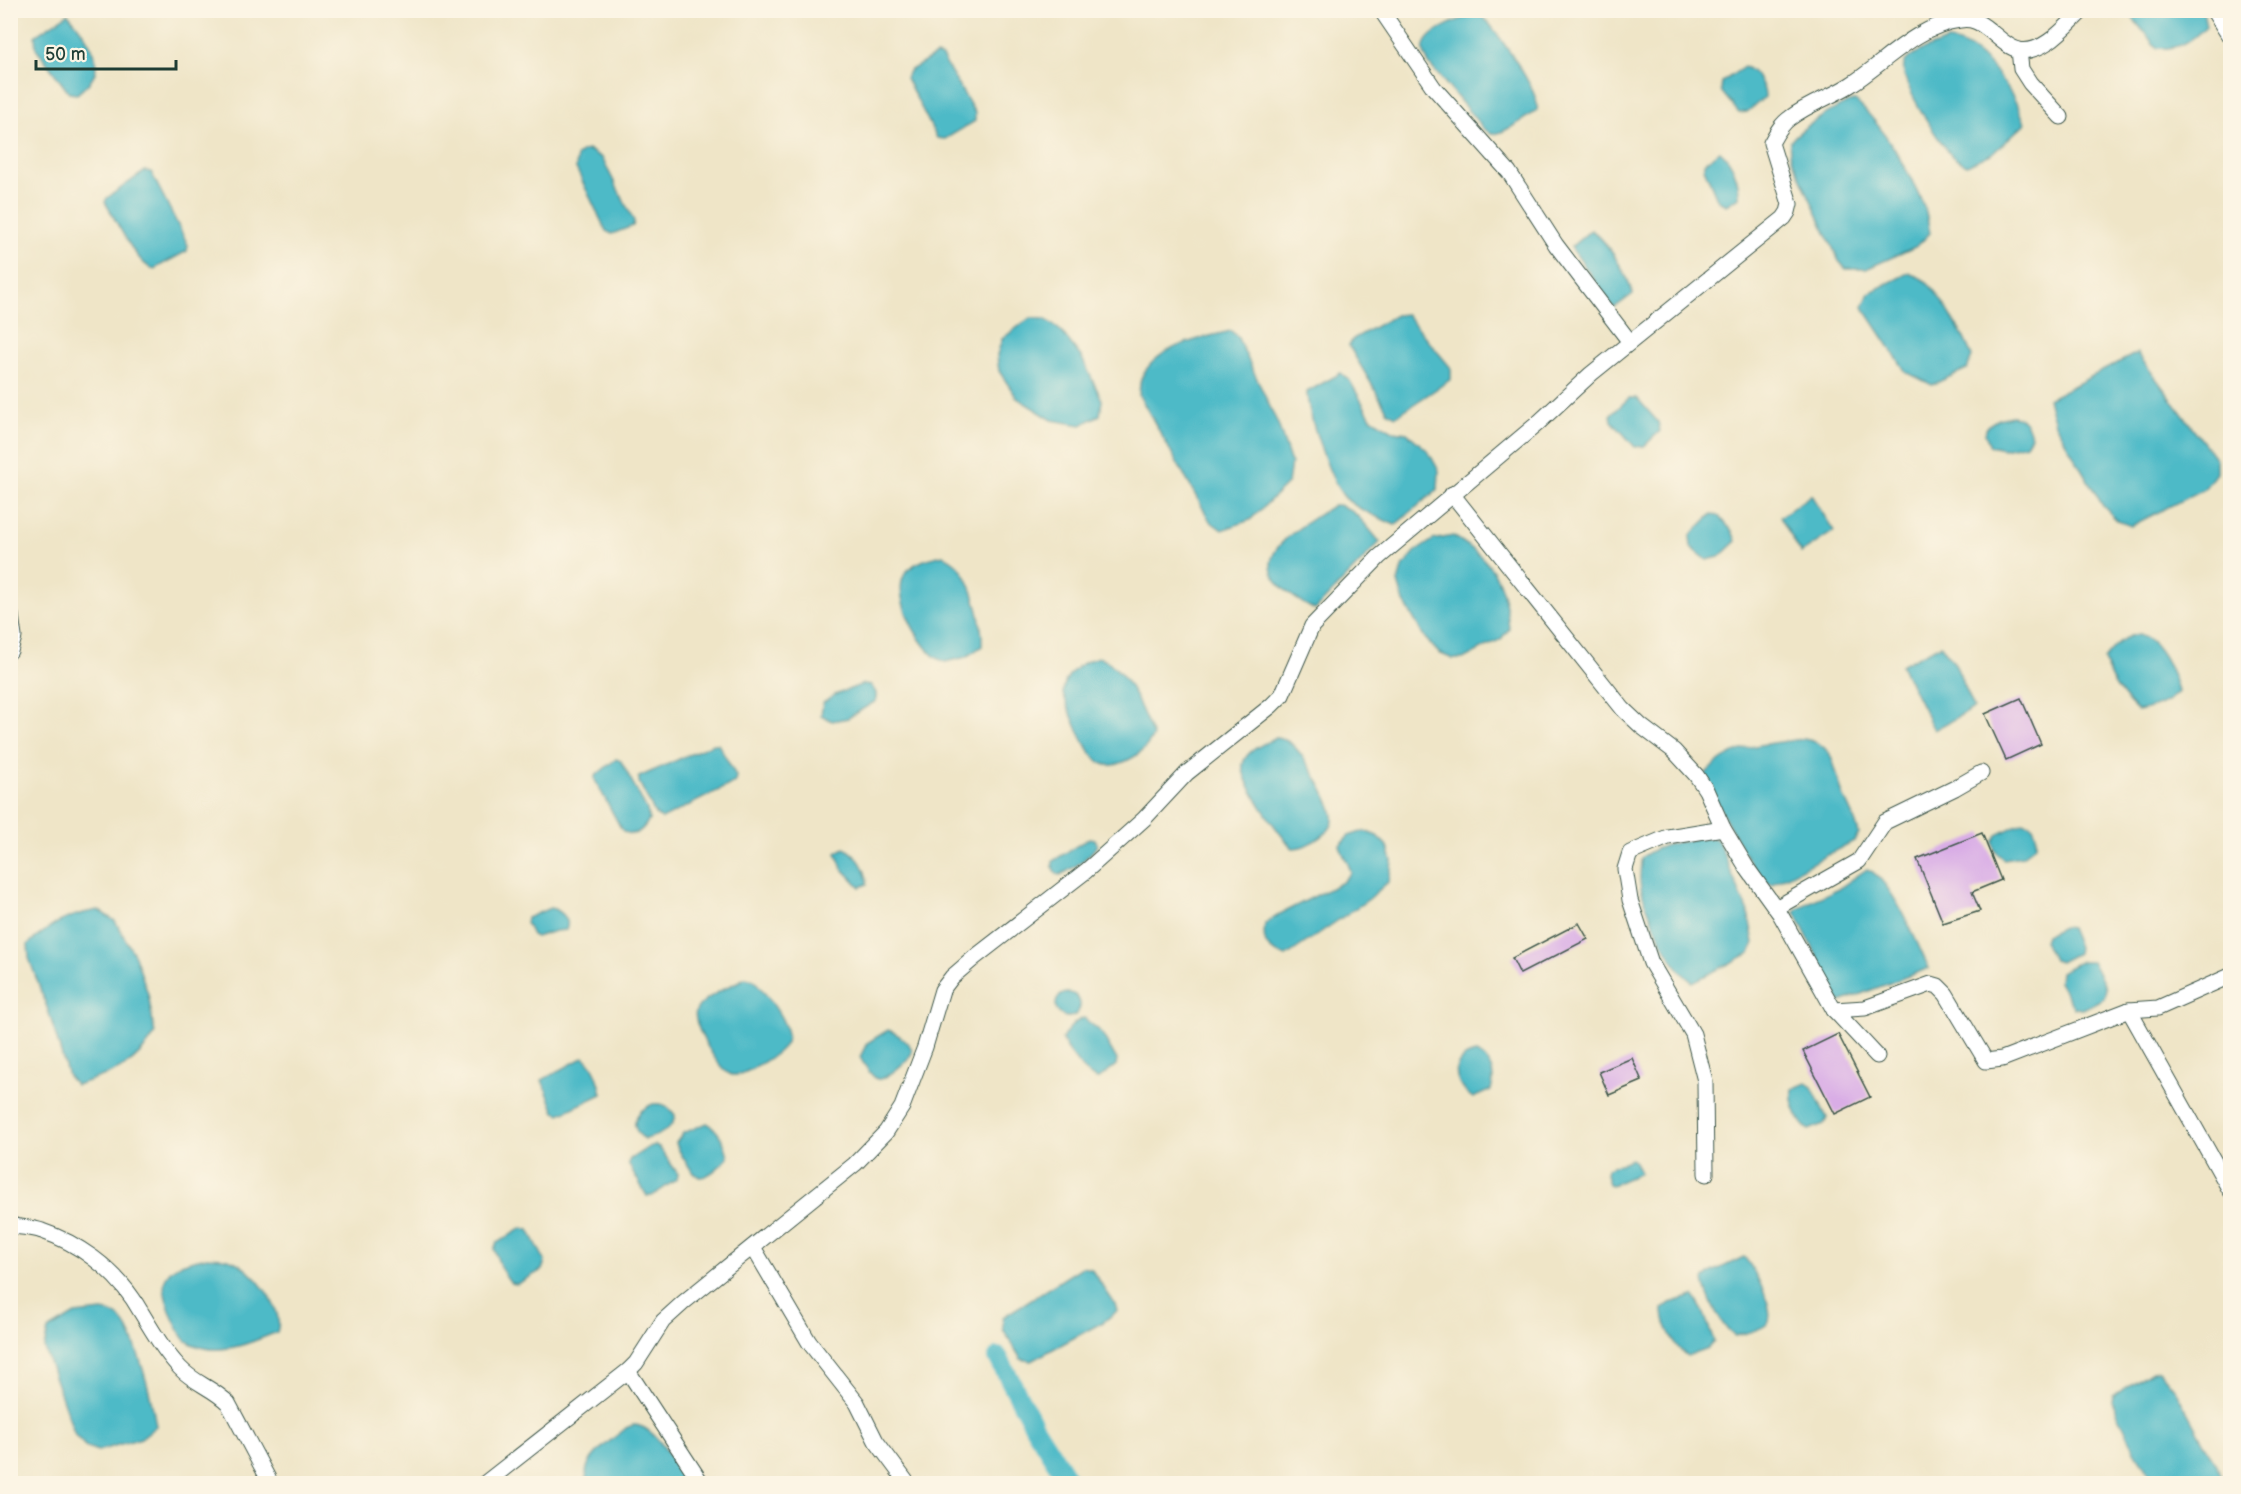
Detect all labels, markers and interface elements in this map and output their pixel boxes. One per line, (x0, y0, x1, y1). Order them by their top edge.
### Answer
scale bar (36, 33, 176, 71)
text: 50 m (45, 44, 86, 65)

